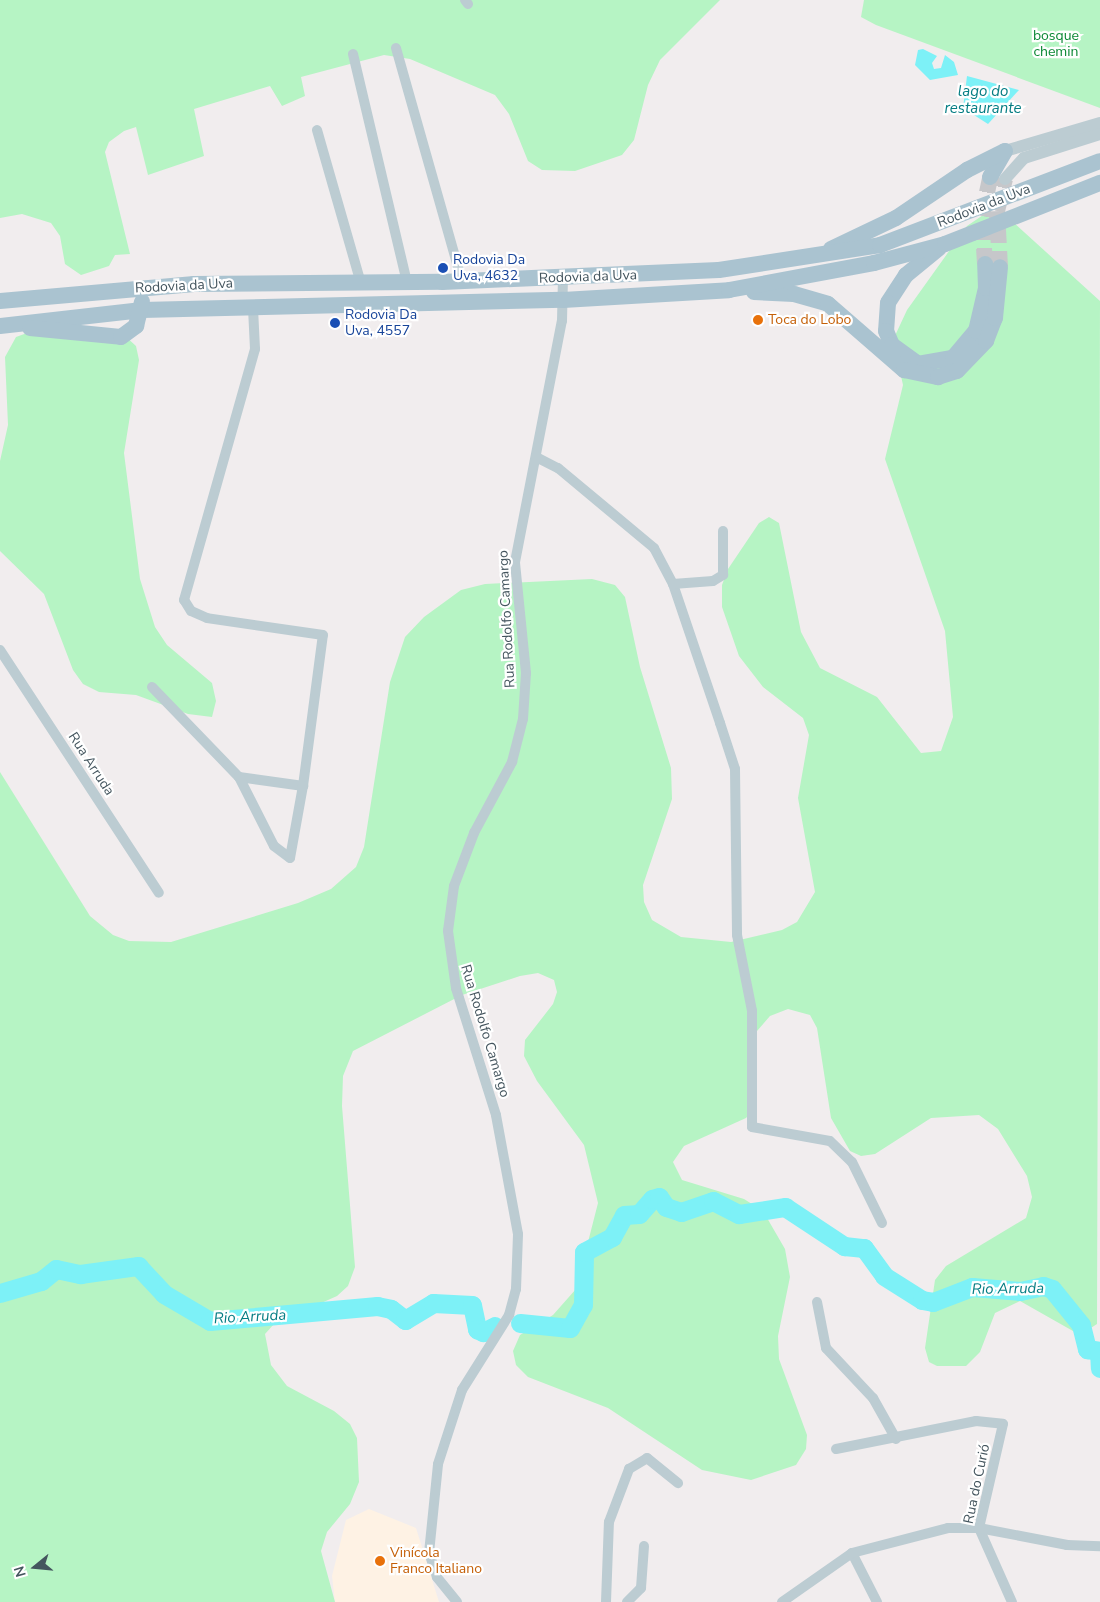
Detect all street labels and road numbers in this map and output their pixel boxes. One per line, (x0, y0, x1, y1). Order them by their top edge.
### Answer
street label: Rodovia da Uva (935, 181, 1033, 231)
street label: Rodovia da Uva (539, 267, 637, 287)
street label: Rodovia da Uva (135, 275, 233, 297)
street label: Rua Rodolfo Camargo (495, 550, 519, 688)
street label: Rua Arruda (64, 729, 118, 799)
street label: Rua Rodolfo Camargo (457, 963, 513, 1099)
street label: Rua do Curió (960, 1443, 994, 1525)

